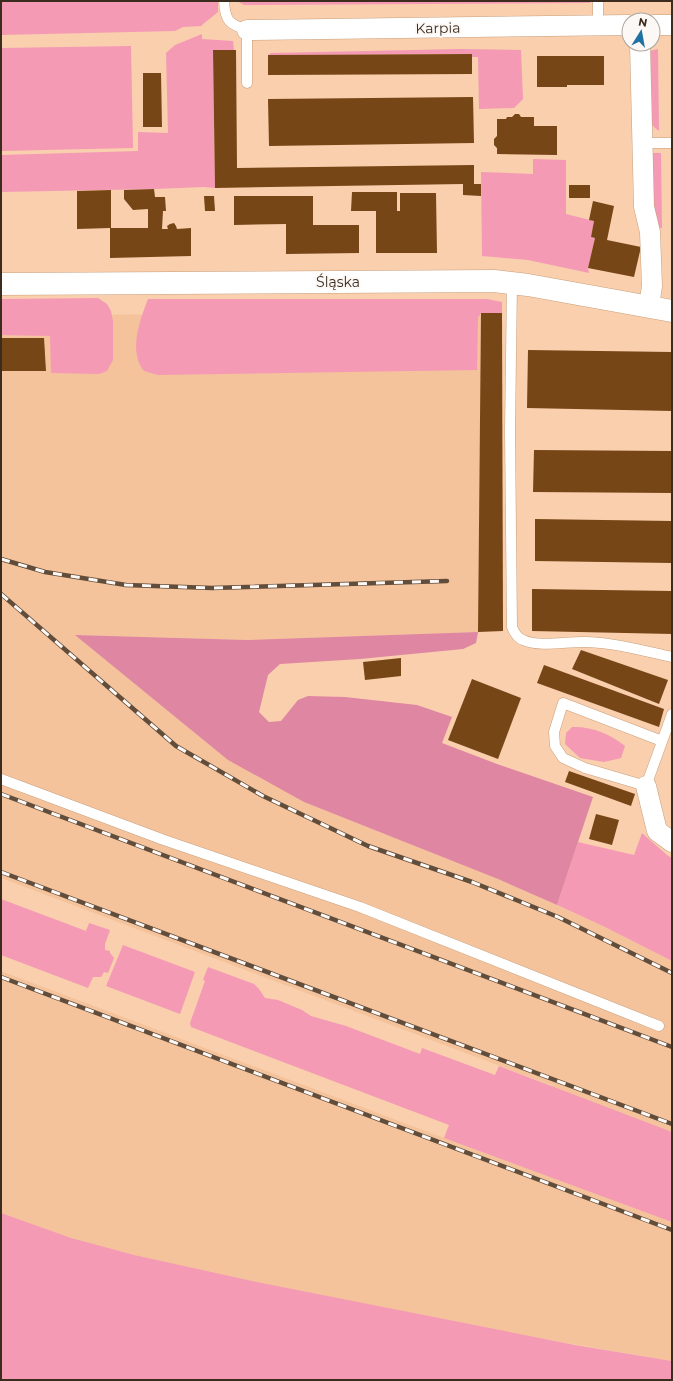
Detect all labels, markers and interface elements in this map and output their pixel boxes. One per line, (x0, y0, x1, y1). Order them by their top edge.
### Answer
north arrow (621, 12, 661, 52)
text: N (637, 14, 649, 30)
street label: Karpia (415, 19, 461, 37)
street label: Śląska (316, 273, 360, 291)

